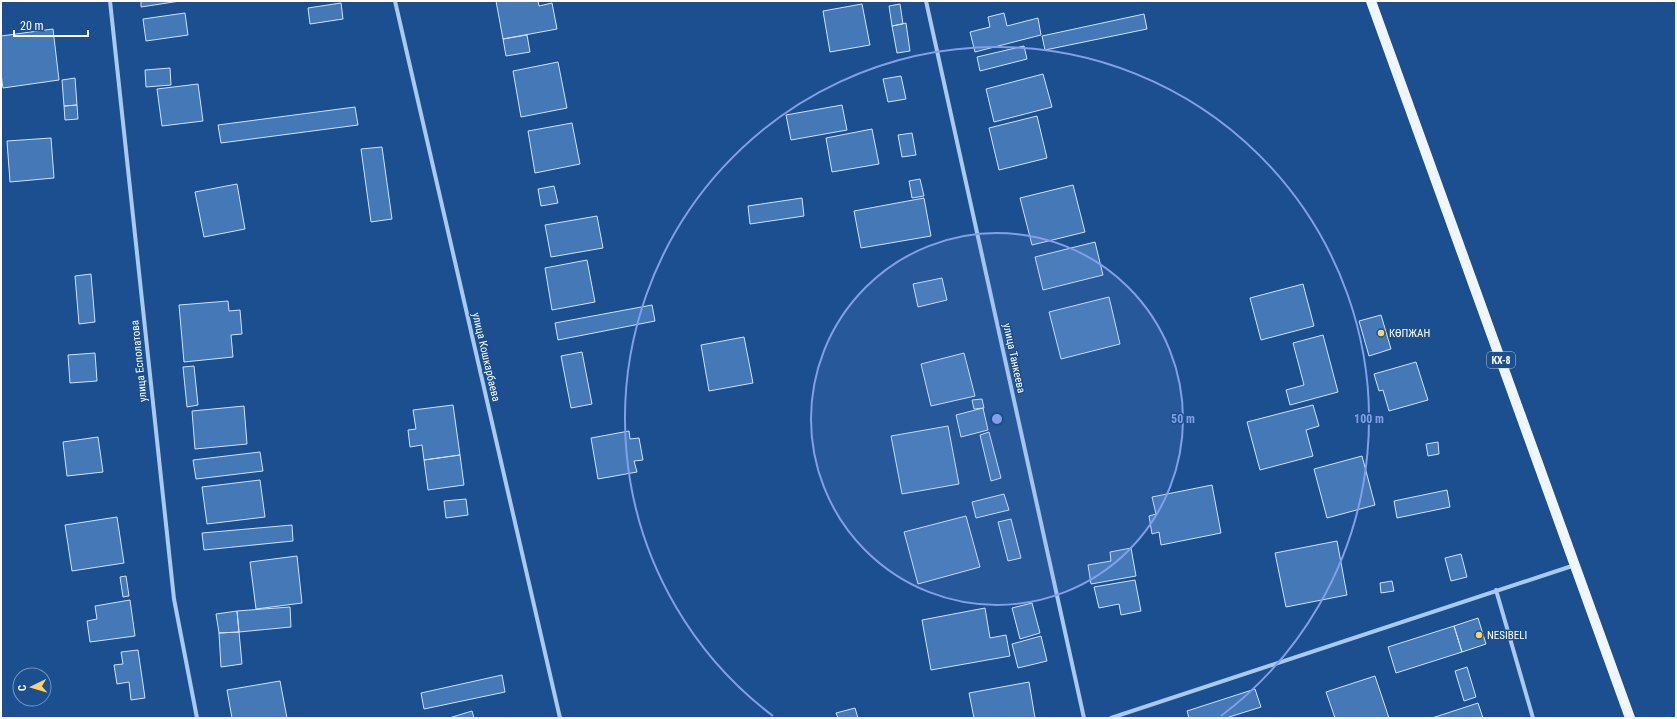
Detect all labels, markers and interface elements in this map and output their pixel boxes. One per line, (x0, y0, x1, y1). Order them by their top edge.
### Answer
scale bar (14, 12, 88, 38)
text: 20 m (20, 19, 44, 33)
street label: улица Кошкарбаева (469, 311, 503, 403)
street label: улица Есполатова (128, 319, 150, 403)
street label: улица Танкеева (1000, 322, 1028, 394)
place label: КӨПЖАН (1389, 327, 1430, 340)
marker: КӨПЖАН (1376, 328, 1386, 338)
road number: КХ-8 (1487, 352, 1515, 368)
centre of rings (990, 412, 1004, 426)
text: 50 m (1171, 412, 1195, 426)
text: 100 m (1354, 412, 1384, 426)
place label: NESIBELI (1487, 629, 1527, 642)
marker: NESIBELI (1474, 630, 1484, 640)
north arrow (12, 667, 52, 707)
text: С (16, 684, 29, 692)

